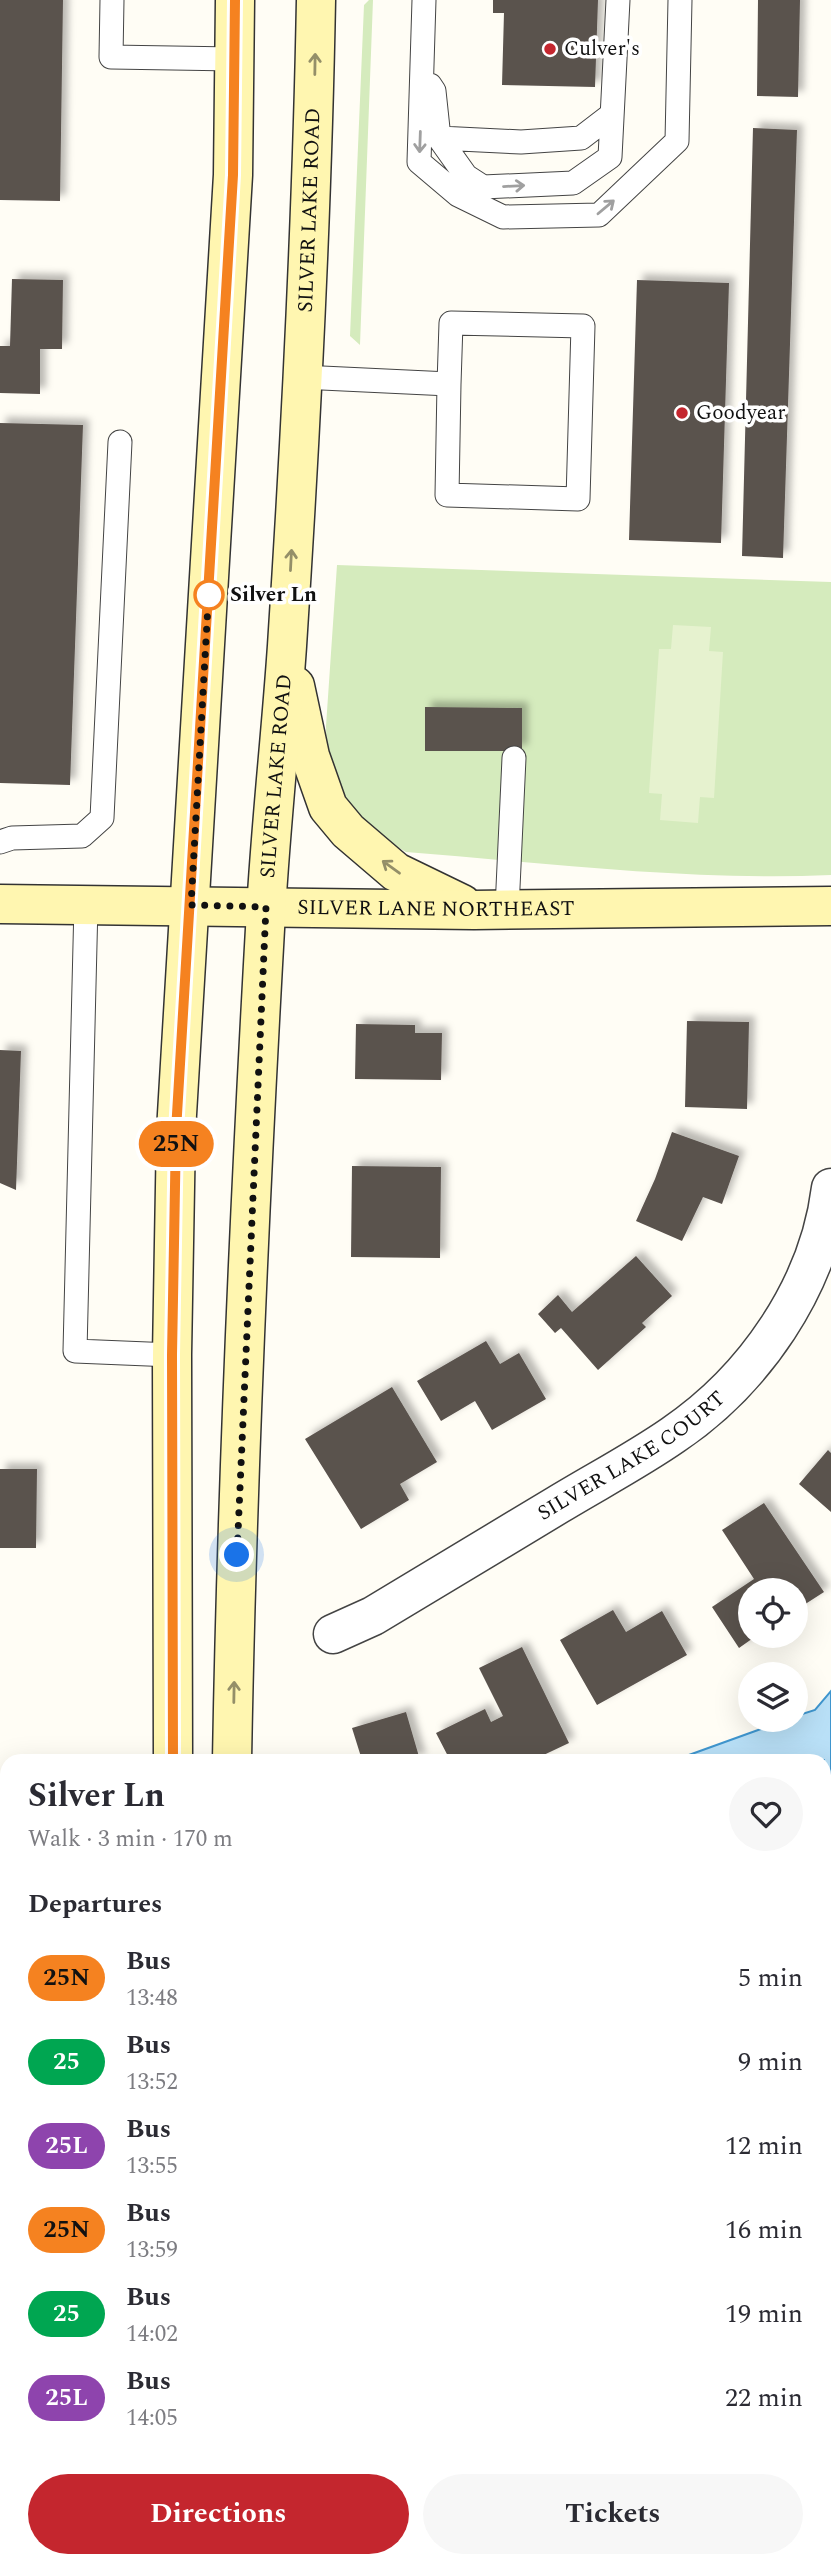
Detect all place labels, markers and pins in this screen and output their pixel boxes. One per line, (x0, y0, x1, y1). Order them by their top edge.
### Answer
place label: Culver's (564, 33, 640, 65)
marker: Culver's (542, 41, 558, 57)
place label: Goodyear (696, 397, 786, 429)
marker: Goodyear (674, 405, 690, 421)
place label: Silver Ln (230, 579, 317, 611)
marker: Silver Ln (194, 580, 224, 610)

